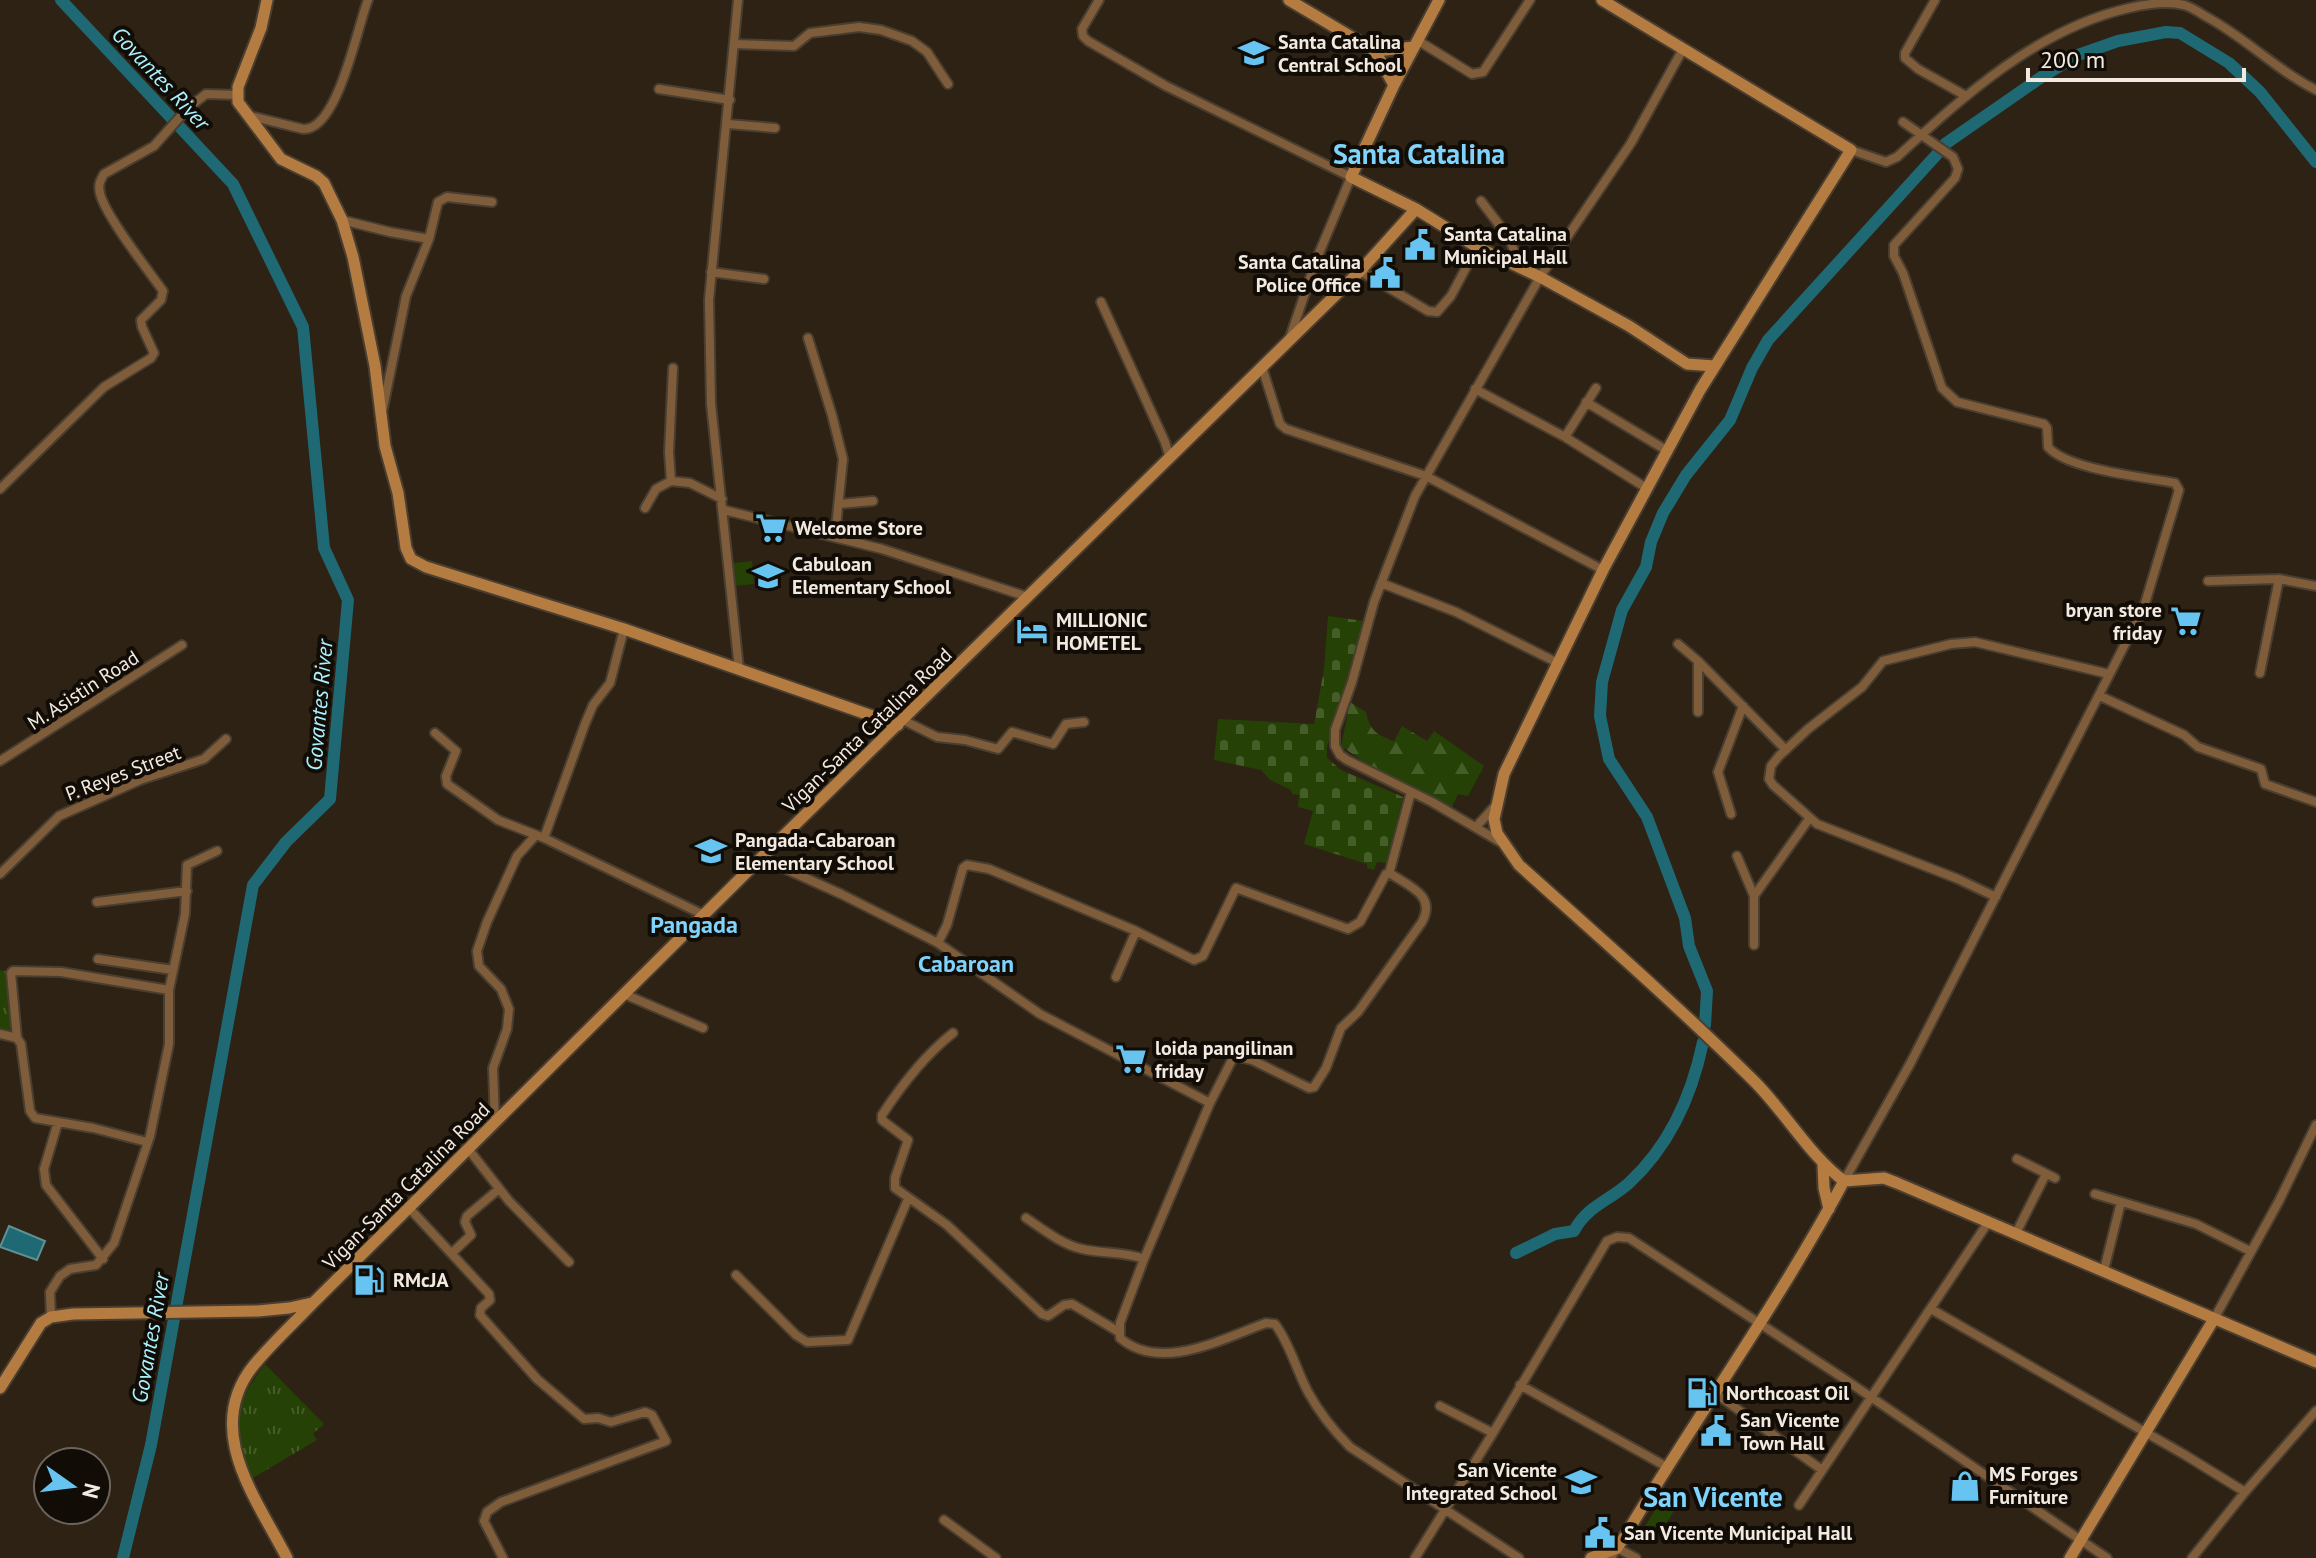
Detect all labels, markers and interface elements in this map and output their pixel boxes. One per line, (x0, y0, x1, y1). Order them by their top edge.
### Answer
water label: Govantes River (106, 20, 217, 137)
place label: Santa Catalina Central School (1278, 29, 1402, 78)
scale bar (2028, 32, 2244, 82)
school or university icon: Santa Catalina Central School (1237, 36, 1271, 70)
text: 200 m (2040, 44, 2105, 75)
district label: Santa Catalina (1333, 135, 1505, 172)
place label: Santa Catalina Municipal Hall (1444, 221, 1568, 270)
public building icon: Santa Catalina Municipal Hall (1403, 228, 1437, 262)
place label: Santa Catalina Police Office (1238, 249, 1361, 298)
public building icon: Santa Catalina Police Office (1368, 256, 1402, 290)
supermarket icon: Welcome Store (754, 511, 788, 545)
place label: Welcome Store (795, 515, 923, 541)
place label: Cabuloan Elementary School (792, 551, 951, 600)
school or university icon: Cabuloan Elementary School (751, 559, 785, 593)
place label: bryan store friday (2066, 597, 2162, 646)
supermarket icon: bryan store friday (2169, 604, 2203, 638)
place label: MILLIONIC HOMETEL (1056, 607, 1147, 656)
hotel icon: MILLIONIC HOMETEL (1015, 614, 1049, 648)
water label: Govantes River (299, 637, 339, 772)
street label: Vigan-Santa Catalina Road (776, 642, 957, 819)
street label: M. Asistin Road (22, 644, 144, 736)
street label: P. Reyes Street (62, 739, 185, 807)
place label: Pangada-Cabaroan Elementary School (735, 827, 895, 876)
school or university icon: Pangada-Cabaroan Elementary School (694, 834, 728, 868)
district label: Pangada (650, 909, 738, 940)
district label: Cabaroan (918, 948, 1014, 979)
place label: loida pangilinan friday (1155, 1035, 1293, 1084)
supermarket icon: loida pangilinan friday (1114, 1042, 1148, 1076)
street label: Vigan-Santa Catalina Road (316, 1097, 495, 1276)
fuel station icon: RMcJA (352, 1263, 386, 1297)
place label: RMcJA (393, 1267, 449, 1293)
water label: Govantes River (125, 1269, 176, 1405)
fuel station icon: Northcoast Oil (1685, 1376, 1719, 1410)
place label: Northcoast Oil (1726, 1380, 1849, 1406)
place label: San Vicente Town Hall (1740, 1407, 1840, 1456)
public building icon: San Vicente Town Hall (1699, 1414, 1733, 1448)
north arrow (32, 1446, 112, 1526)
place label: San Vicente Integrated School (1405, 1457, 1557, 1506)
place label: MS Forges Furniture (1989, 1461, 2078, 1510)
school or university icon: San Vicente Integrated School (1564, 1465, 1598, 1499)
shop icon: MS Forges Furniture (1948, 1469, 1982, 1503)
district label: San Vicente (1643, 1478, 1783, 1515)
text: N (76, 1480, 107, 1501)
public building icon: San Vicente Municipal Hall (1583, 1516, 1617, 1550)
place label: San Vicente Municipal Hall (1624, 1520, 1852, 1546)

